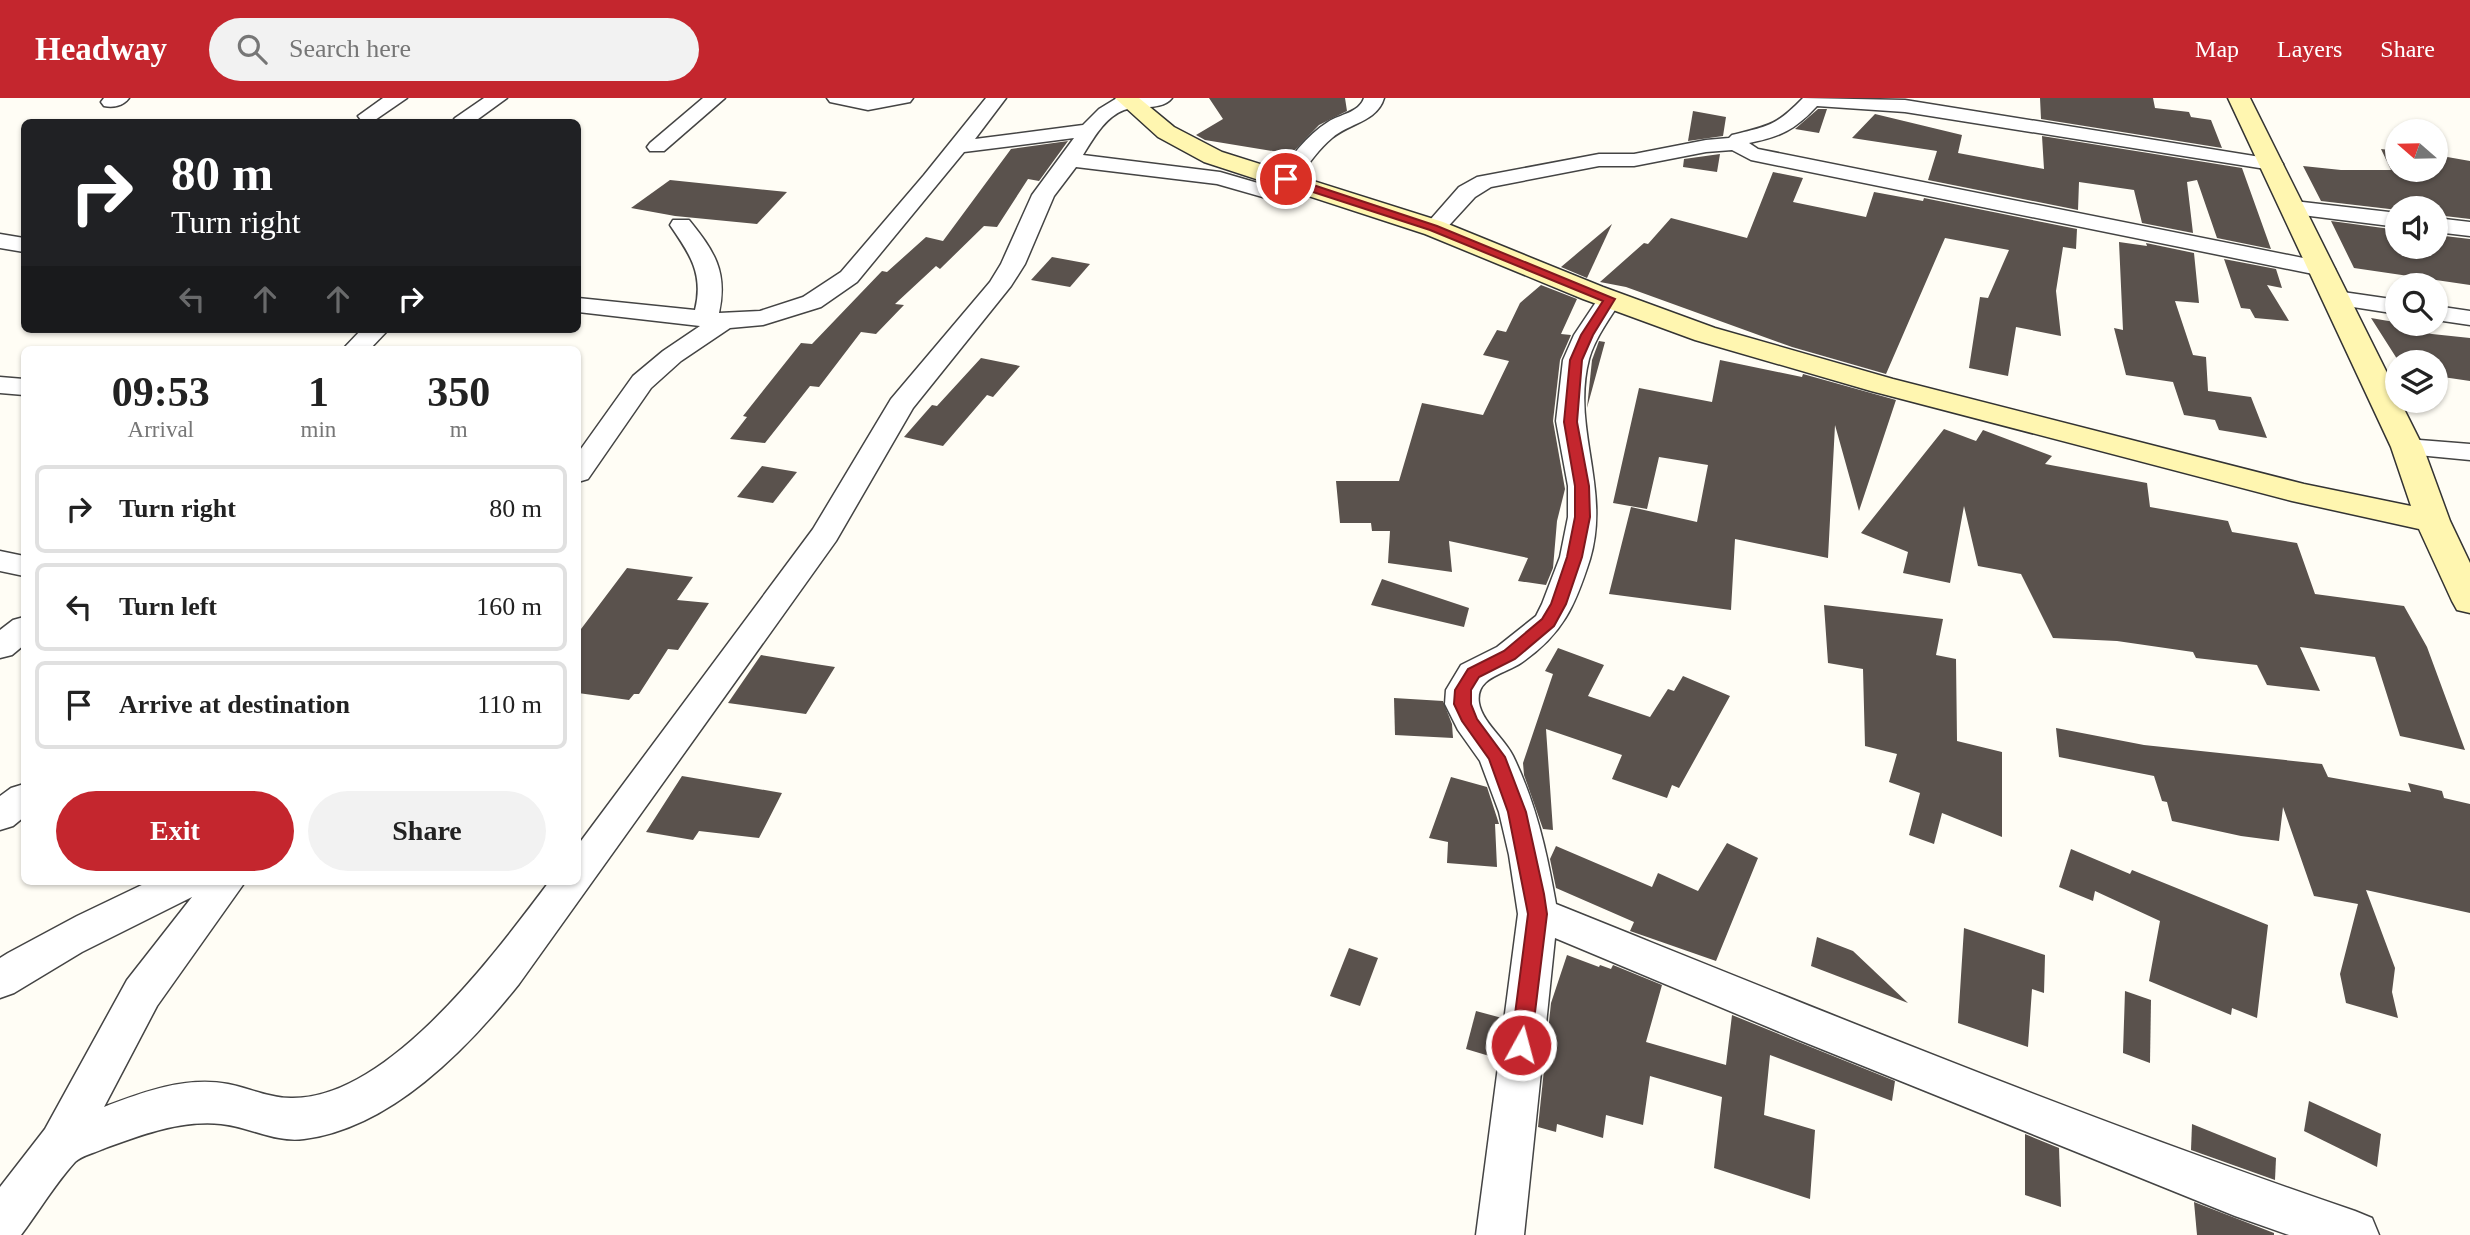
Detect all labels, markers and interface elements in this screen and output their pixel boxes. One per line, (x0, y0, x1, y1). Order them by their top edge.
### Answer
search box (209, 18, 699, 81)
icon: search (233, 30, 271, 68)
text: Headway (35, 31, 167, 67)
text: Search here (289, 34, 411, 63)
text: Map (2195, 36, 2239, 62)
text: Layers (2277, 36, 2342, 62)
text: Share (2380, 36, 2435, 62)
north arrow (2385, 119, 2448, 182)
map controls (2385, 119, 2448, 413)
text: 80 m (171, 146, 273, 201)
icon: right (56, 147, 147, 238)
pin (1256, 149, 1316, 209)
icon: arrive (1267, 160, 1305, 198)
button: sound (2385, 196, 2448, 259)
text: Turn right (171, 204, 301, 240)
button: search (2385, 273, 2448, 336)
icon: left (173, 280, 211, 318)
icon: ahead (246, 280, 284, 318)
icon: ahead (319, 280, 357, 318)
icon: right (392, 280, 430, 318)
button: layers (2385, 350, 2448, 413)
text: 09:53 (112, 369, 210, 415)
text: 1 (308, 369, 329, 415)
text: 350 (427, 369, 490, 415)
text: Arrival (128, 417, 194, 442)
text: min (301, 417, 336, 442)
text: m (450, 417, 468, 442)
icon: right (60, 490, 98, 528)
text: Turn right (119, 494, 236, 523)
text: 80 m (489, 494, 542, 523)
icon: left (60, 588, 98, 626)
text: Turn left (119, 592, 217, 621)
text: 160 m (476, 592, 542, 621)
icon: arrive (60, 686, 98, 724)
text: Arrive at destination (119, 690, 350, 719)
text: 110 m (477, 690, 542, 719)
button: Exit (56, 791, 294, 871)
button: Share (308, 791, 546, 871)
position arrow (1484, 1008, 1558, 1082)

